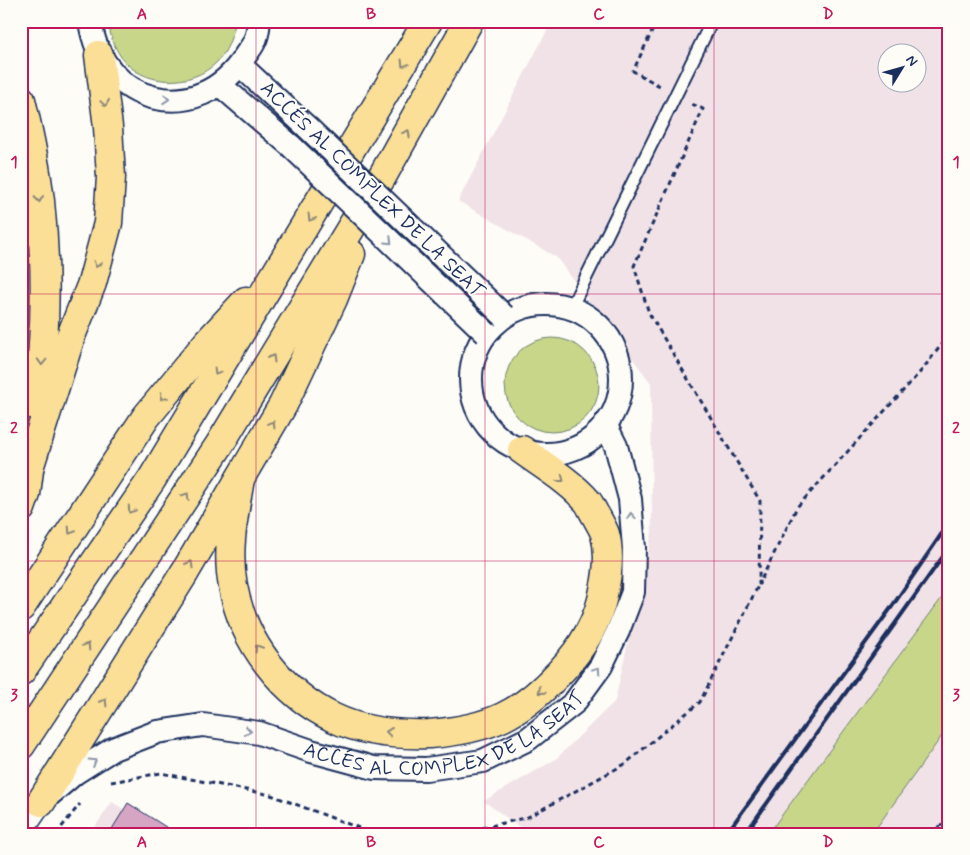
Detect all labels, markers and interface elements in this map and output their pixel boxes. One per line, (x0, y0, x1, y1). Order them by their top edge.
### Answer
text: A (137, 4, 147, 25)
text: B (366, 4, 376, 25)
text: C (593, 4, 605, 25)
text: D (822, 4, 834, 25)
north arrow (878, 42, 928, 92)
text: N (902, 52, 922, 70)
one-way arrow (400, 58, 410, 67)
street label: ACCÉS AL COMPLEX DE LA SEAT (254, 75, 491, 306)
one-way arrow (162, 93, 170, 104)
one-way arrow (99, 99, 109, 108)
one-way arrow (401, 129, 411, 138)
text: 1 (10, 152, 18, 173)
text: 1 (952, 152, 960, 173)
one-way arrow (33, 196, 44, 204)
one-way arrow (307, 212, 317, 221)
one-way arrow (384, 235, 393, 244)
one-way arrow (92, 260, 102, 268)
one-way arrow (266, 355, 275, 364)
one-way arrow (36, 358, 47, 366)
one-way arrow (213, 367, 223, 376)
one-way arrow (160, 391, 168, 400)
text: 2 (10, 418, 18, 439)
text: 2 (952, 418, 960, 439)
one-way arrow (266, 420, 276, 429)
one-way arrow (555, 473, 565, 482)
one-way arrow (180, 492, 189, 501)
one-way arrow (128, 504, 137, 514)
one-way arrow (626, 511, 637, 519)
one-way arrow (68, 525, 77, 535)
one-way arrow (184, 560, 194, 569)
one-way arrow (80, 642, 90, 651)
one-way arrow (254, 644, 264, 653)
one-way arrow (591, 666, 600, 676)
text: 3 (10, 685, 18, 706)
street label: ACCÉS AL COMPLEX DE LA SEAT (300, 685, 593, 783)
one-way arrow (538, 685, 547, 694)
text: 3 (952, 685, 960, 706)
one-way arrow (98, 698, 107, 707)
one-way arrow (244, 726, 252, 736)
one-way arrow (385, 727, 393, 738)
one-way arrow (88, 758, 97, 768)
text: A (137, 832, 147, 853)
text: B (366, 832, 376, 853)
text: C (593, 832, 605, 853)
text: D (822, 832, 834, 853)

